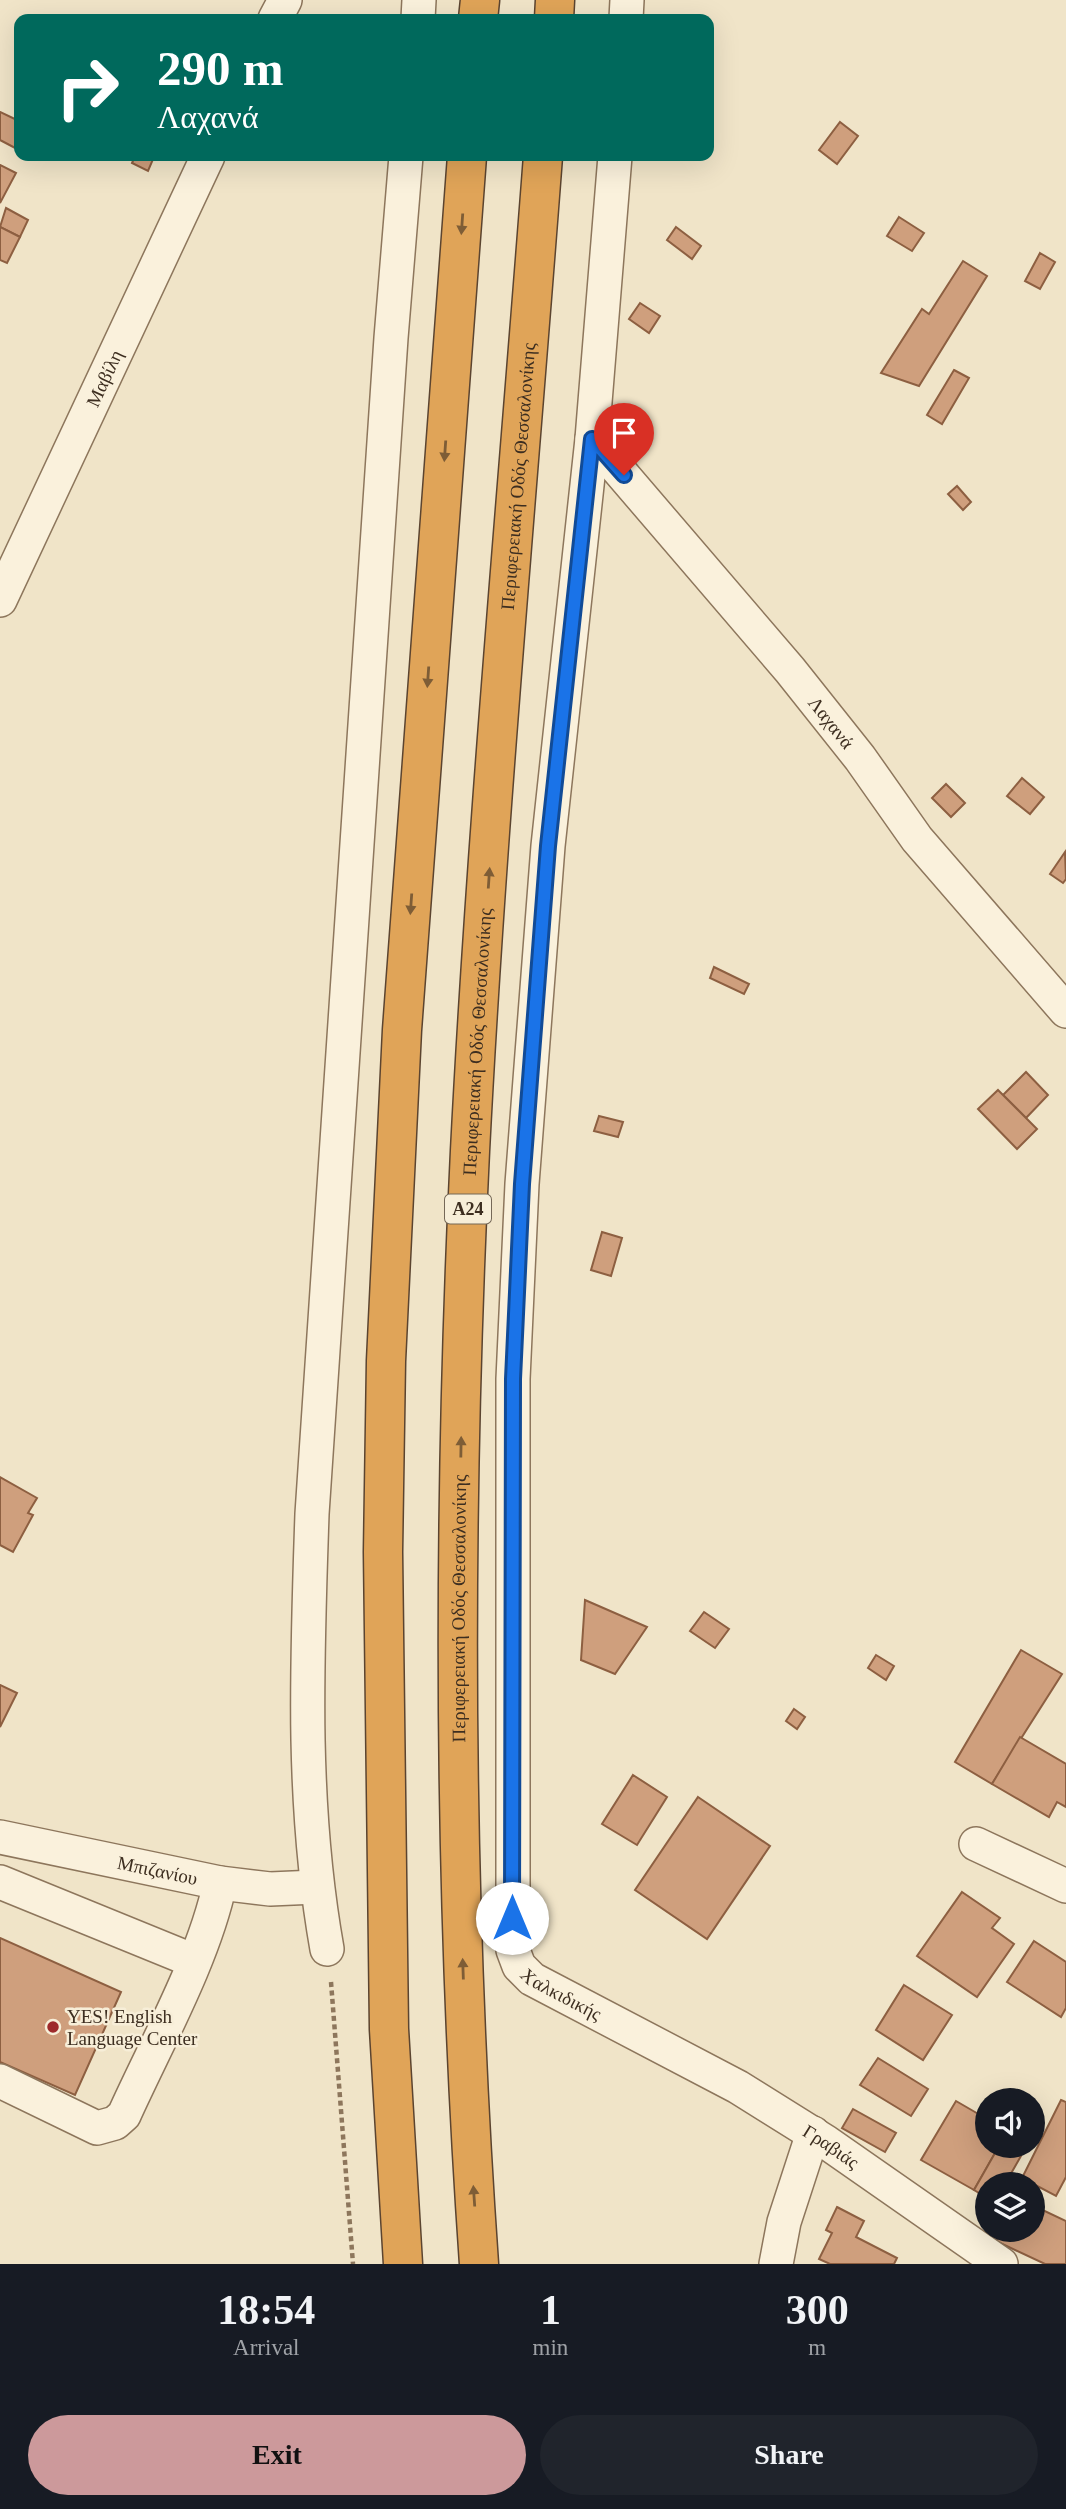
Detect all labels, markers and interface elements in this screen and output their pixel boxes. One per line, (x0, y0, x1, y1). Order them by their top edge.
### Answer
text: 290 m (157, 41, 284, 96)
icon: right (42, 42, 133, 133)
text: Λαχανά (157, 99, 258, 135)
one-way arrow (456, 213, 467, 235)
street label: Περιφερειακή Οδός Θεσσαλονίκης (497, 341, 539, 611)
street label: Μαβίλη (82, 346, 127, 410)
pin (594, 403, 654, 475)
icon: arrive (605, 414, 643, 452)
one-way arrow (439, 440, 450, 462)
one-way arrow (422, 667, 433, 689)
street label: Λαχανά (804, 692, 858, 753)
one-way arrow (484, 866, 495, 888)
one-way arrow (405, 894, 416, 916)
street label: Περιφερειακή Οδός Θεσσαλονίκης (459, 907, 496, 1176)
road number: Α24 (445, 1194, 491, 1224)
one-way arrow (455, 1436, 466, 1458)
street label: Περιφερειακή Οδός Θεσσαλονίκης (448, 1474, 470, 1743)
street label: Μπιζανίου (115, 1852, 199, 1889)
position arrow (475, 1881, 549, 1955)
one-way arrow (457, 1957, 468, 1979)
street label: Χαλκιδικής (516, 1964, 606, 2025)
place label: YES! English Language Center (67, 2006, 198, 2049)
marker: YES! English Language Center (45, 2019, 61, 2035)
map controls (975, 2088, 1045, 2242)
button: sound (975, 2088, 1045, 2158)
street label: Γραβιάς (799, 2120, 863, 2173)
button: layers (975, 2172, 1045, 2242)
one-way arrow (469, 2185, 480, 2207)
text: 18:54 (217, 2287, 315, 2333)
text: 1 (540, 2287, 561, 2333)
text: 300 (786, 2287, 849, 2333)
text: Arrival (233, 2335, 300, 2360)
text: min (533, 2335, 568, 2360)
text: m (808, 2335, 826, 2360)
button: Exit (28, 2415, 526, 2495)
button: Share (540, 2415, 1038, 2495)

